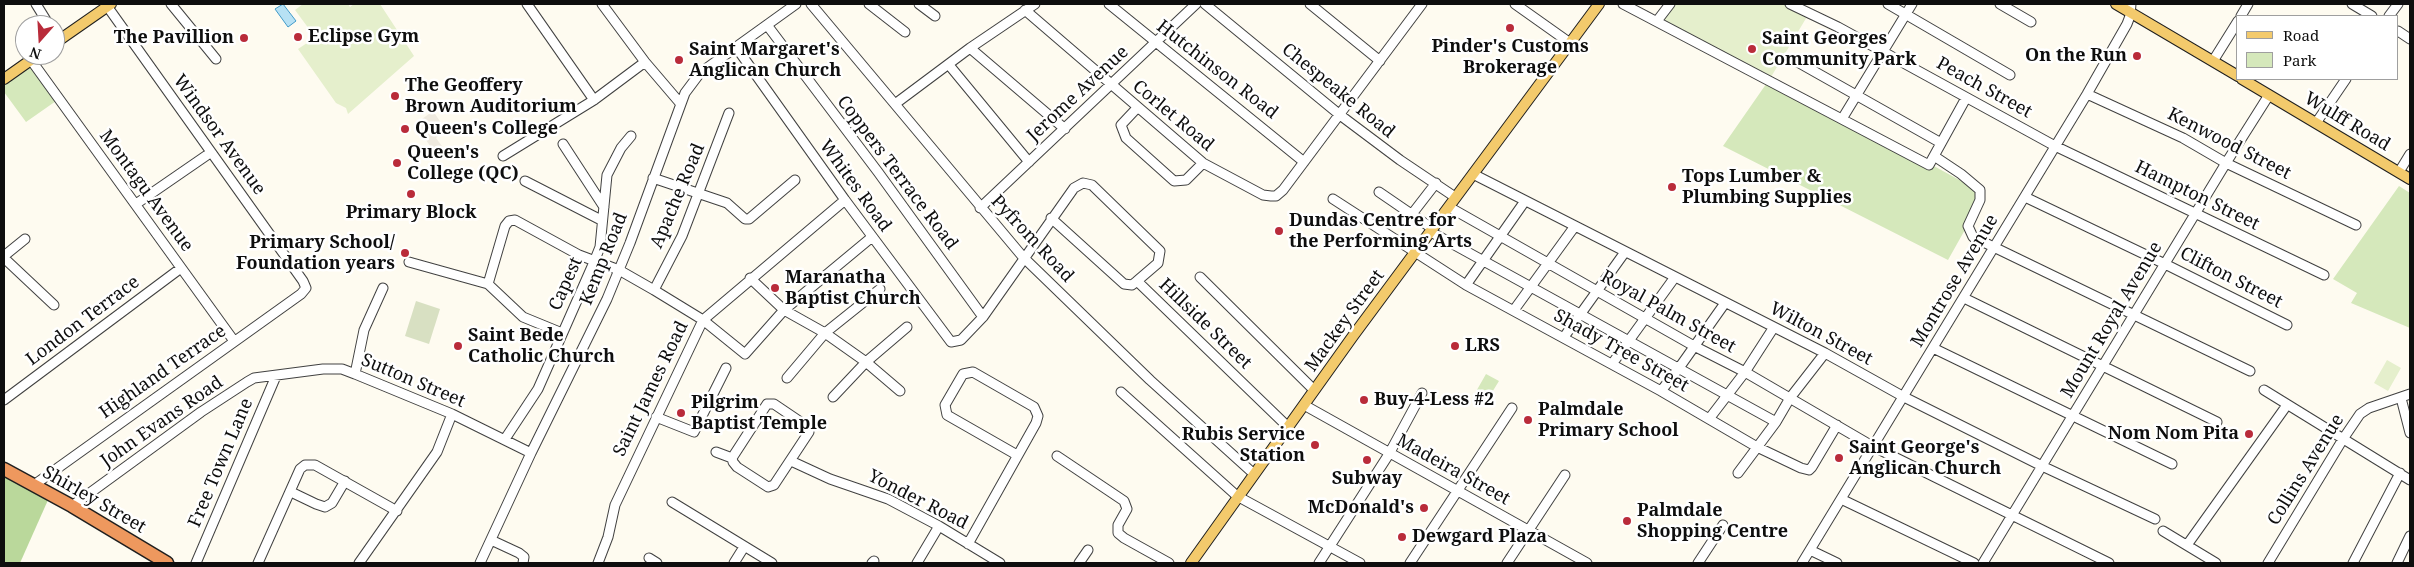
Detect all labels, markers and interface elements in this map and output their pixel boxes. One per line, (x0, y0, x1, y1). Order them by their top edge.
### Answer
north arrow (15, 15, 65, 65)
legend (2236, 15, 2399, 80)
street label: Hutchinson Road (1152, 16, 1282, 124)
marker: Pinder's Customs Brokerage (1504, 22, 1516, 34)
text: Road (2283, 25, 2319, 45)
place label: Eclipse Gym (308, 26, 419, 48)
place label: The Pavillion (114, 27, 234, 49)
place label: Saint Georges Community Park (1762, 28, 1916, 70)
marker: Eclipse Gym (292, 31, 304, 43)
marker: The Pavillion (238, 32, 250, 44)
place label: Pinder's Customs Brokerage (1431, 36, 1589, 78)
place label: Saint Margaret's Anglican Church (689, 39, 841, 82)
street label: Chespeake Road (1277, 39, 1399, 143)
street label: Jerome Avenue (1023, 42, 1133, 146)
text: N (27, 43, 44, 64)
marker: Saint Georges Community Park (1746, 43, 1758, 55)
place label: On the Run (2025, 45, 2127, 67)
marker: On the Run (2131, 50, 2143, 62)
text: Park (2283, 50, 2316, 70)
street label: Peach Street (1932, 53, 2036, 123)
marker: Saint Margaret's Anglican Church (673, 54, 685, 66)
street label: Windsor Avenue (168, 71, 270, 199)
place label: The Geoffery Brown Auditorium (405, 75, 577, 118)
street label: Corlet Road (1128, 76, 1218, 156)
street label: Wulff Road (2300, 88, 2394, 156)
marker: The Geoffery Brown Auditorium (389, 90, 401, 102)
street label: Coppers Terrace Road (832, 92, 962, 254)
street label: Kenwood Street (2164, 104, 2294, 184)
place label: Queen's College (415, 118, 558, 140)
marker: Queen's College (399, 123, 411, 135)
street label: Montagu Avenue (95, 126, 197, 256)
street label: Whites Road (814, 136, 896, 236)
street label: Apache Road (646, 140, 710, 252)
place label: Queen's College (QC) (407, 142, 519, 184)
marker: Queen's College (QC) (391, 157, 403, 169)
street label: Hampton Street (2131, 157, 2263, 235)
place label: Tops Lumber & Plumbing Supplies (1682, 166, 1852, 208)
marker: Tops Lumber & Plumbing Supplies (1666, 181, 1678, 193)
marker: Primary Block (405, 188, 417, 200)
street label: Pyfrom Road (986, 191, 1078, 287)
place label: Primary Block (346, 202, 476, 224)
street label: Kemp Road (576, 210, 632, 308)
place label: Dundas Centre for the Performing Arts (1289, 210, 1472, 252)
street label: Montrose Avenue (1907, 211, 2003, 351)
marker: Dundas Centre for the Performing Arts (1273, 225, 1285, 237)
place label: Primary School/ Foundation years (236, 232, 395, 274)
street label: Mount Royal Avenue (2057, 238, 2167, 402)
street label: Clifton Street (2176, 243, 2286, 313)
marker: Primary School/ Foundation years (399, 247, 411, 259)
street label: Capest (545, 254, 587, 314)
street label: Mackey Street (1301, 266, 1389, 376)
street label: Royal Palm Street (1597, 266, 1739, 358)
place label: Maranatha Baptist Church (785, 267, 921, 310)
street label: London Terrace (22, 271, 144, 371)
street label: Hillside Street (1154, 274, 1256, 374)
marker: Maranatha Baptist Church (769, 282, 781, 294)
street label: Wilton Street (1766, 298, 1876, 370)
street label: Shady Tree Street (1550, 305, 1692, 397)
street label: Saint James Road (609, 318, 693, 460)
street label: Highland Terrace (96, 320, 230, 424)
place label: Saint Bede Catholic Church (468, 325, 615, 368)
place label: LRS (1465, 335, 1500, 357)
marker: Saint Bede Catholic Church (452, 340, 464, 352)
marker: LRS (1449, 340, 1461, 352)
street label: Sutton Street (358, 349, 468, 413)
street label: John Evans Road (97, 372, 227, 472)
place label: Buy-4-Less #2 (1374, 389, 1494, 411)
place label: Pilgrim Baptist Temple (691, 392, 827, 434)
marker: Buy-4-Less #2 (1358, 394, 1370, 406)
street label: Free Town Lane (184, 395, 258, 531)
place label: Palmdale Primary School (1538, 399, 1679, 442)
marker: Pilgrim Baptist Temple (675, 407, 687, 419)
street label: Collins Avenue (2263, 410, 2349, 530)
marker: Palmdale Primary School (1522, 414, 1534, 426)
place label: Nom Nom Pita (2108, 423, 2239, 445)
place label: Rubis Service Station (1182, 424, 1305, 466)
marker: Nom Nom Pita (2243, 428, 2255, 440)
street label: Madeira Street (1392, 430, 1514, 510)
place label: Saint George's Anglican Church (1849, 437, 2001, 479)
marker: Rubis Service Station (1309, 439, 1321, 451)
marker: Saint George's Anglican Church (1833, 452, 1845, 464)
marker: Subway (1361, 454, 1373, 466)
street label: Shirley Street (38, 462, 150, 538)
street label: Yonder Road (864, 466, 972, 534)
place label: Subway (1332, 468, 1402, 490)
place label: McDonald's (1308, 497, 1414, 519)
place label: Palmdale Shopping Centre (1637, 500, 1788, 542)
marker: McDonald's (1418, 502, 1430, 514)
marker: Palmdale Shopping Centre (1621, 515, 1633, 527)
place label: Dewgard Plaza (1412, 526, 1547, 548)
marker: Dewgard Plaza (1396, 531, 1408, 543)

